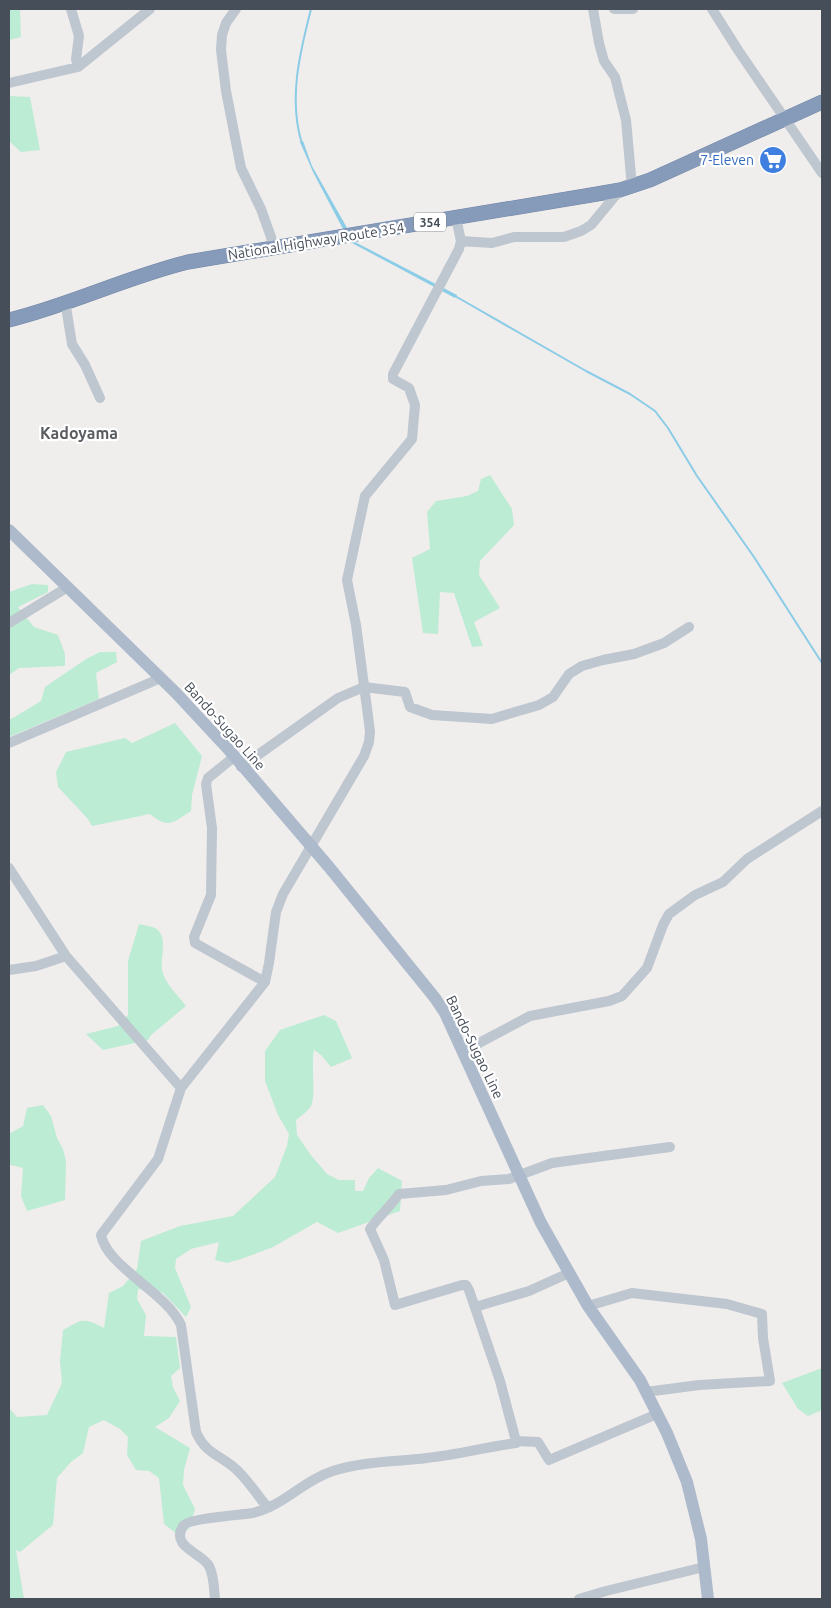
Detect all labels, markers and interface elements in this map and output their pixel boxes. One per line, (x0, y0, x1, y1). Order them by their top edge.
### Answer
supermarket icon: 7-Eleven (758, 145, 788, 175)
place label: 7-Eleven (700, 152, 754, 168)
road number: 354 (414, 212, 446, 232)
street label: National Highway Route 354 (227, 219, 406, 263)
district label: Kadoyama (40, 424, 118, 442)
street label: Bando-Sugao Line (181, 679, 269, 773)
street label: Bando-Sugao Line (443, 993, 507, 1101)

